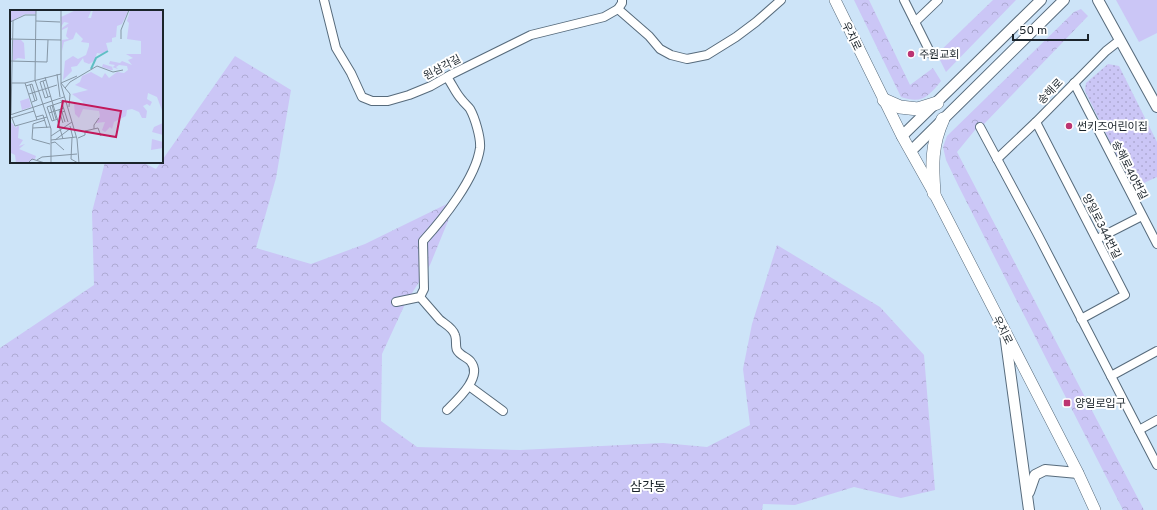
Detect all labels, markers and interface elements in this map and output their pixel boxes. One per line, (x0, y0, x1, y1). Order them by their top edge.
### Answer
inset map (10, 10, 163, 163)
scale bar (1013, 16, 1088, 42)
street label: 우치로 (838, 20, 864, 53)
text: 50 m (1019, 23, 1047, 39)
place label: 주원교회 (919, 48, 959, 62)
marker: 주원교회 (906, 49, 916, 59)
street label: 원삼각길 (421, 52, 464, 84)
street label: 송해로 (1035, 76, 1066, 107)
place label: 썬키즈어린이집 (1077, 120, 1148, 134)
marker: 썬키즈어린이집 (1064, 121, 1074, 131)
street label: 송해로40번길 (1108, 139, 1150, 202)
street label: 양일로344번길 (1079, 192, 1123, 261)
street label: 우치로 (989, 314, 1015, 347)
place label: 양일로입구 (1075, 397, 1126, 411)
marker: 양일로입구 (1062, 398, 1072, 408)
district label: 삼각동 (630, 480, 666, 496)

